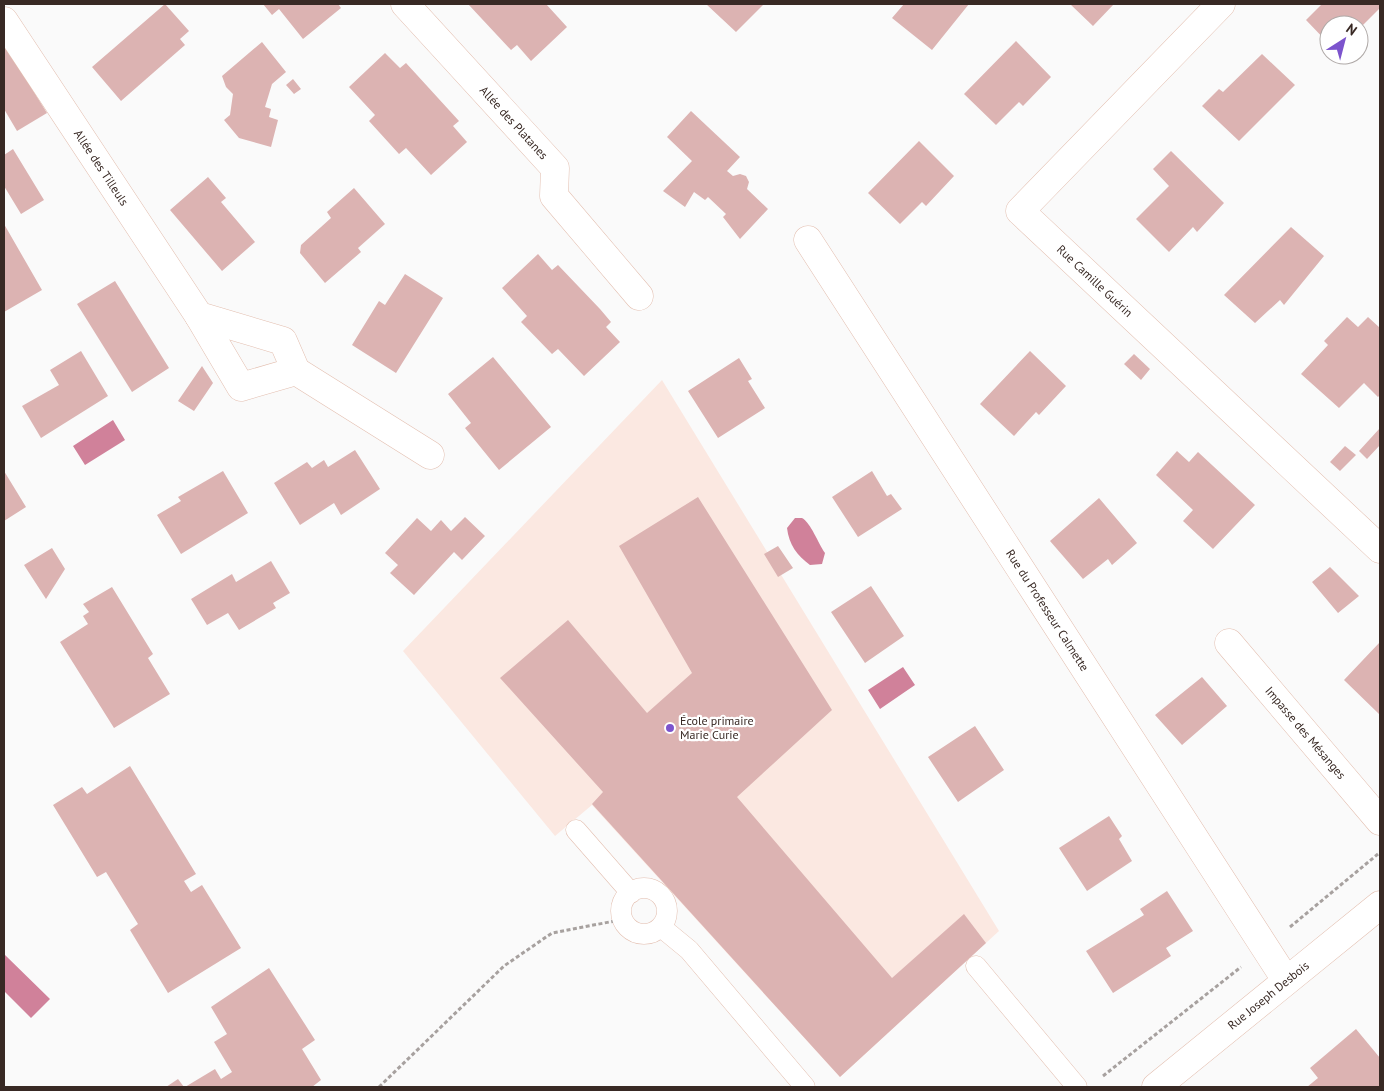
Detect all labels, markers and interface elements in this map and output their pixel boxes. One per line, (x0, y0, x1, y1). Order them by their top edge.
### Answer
north arrow (1319, 15, 1369, 65)
text: N (1343, 19, 1361, 39)
street label: Allée des Platanes (477, 83, 551, 162)
street label: Allée des Tilleuls (71, 127, 132, 208)
street label: Rue Camille Guérin (1054, 242, 1136, 320)
street label: Rue du Professeur Calmette (1003, 547, 1092, 674)
street label: Impasse des Mésanges (1262, 683, 1349, 782)
place label: École primaire Marie Curie (680, 713, 754, 742)
marker: École primaire Marie Curie (664, 722, 676, 734)
street label: Rue Joseph Desbois (1225, 958, 1312, 1033)

